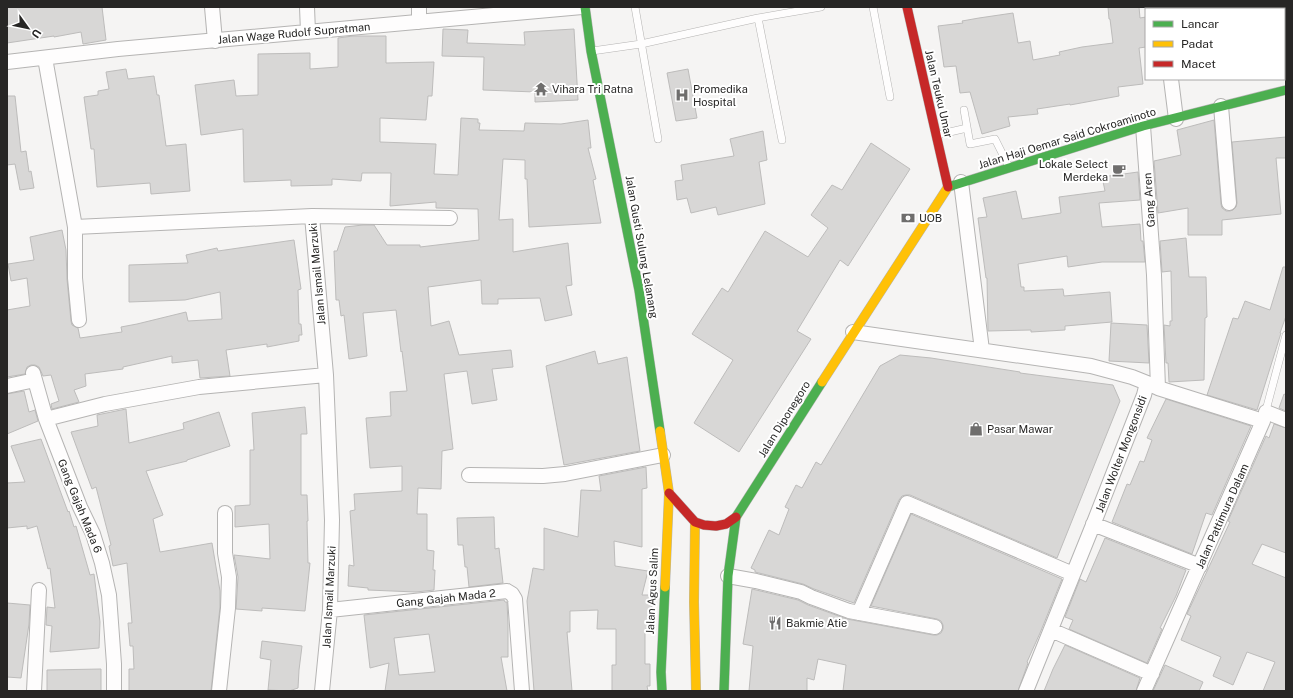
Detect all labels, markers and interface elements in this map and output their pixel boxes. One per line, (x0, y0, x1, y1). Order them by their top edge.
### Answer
north arrow (8, 8, 48, 48)
legend (1145, 8, 1285, 80)
text: Lancar (1181, 17, 1219, 31)
street label: Jalan Wage Rudolf Supratman (217, 20, 371, 46)
text: U (29, 27, 44, 40)
text: Padat (1181, 37, 1214, 51)
street label: Jalan Teuku Umar (923, 49, 955, 139)
text: Macet (1181, 57, 1216, 71)
temple icon: Vihara Tri Ratna (533, 81, 549, 97)
place label: Vihara Tri Ratna (552, 83, 633, 95)
place label: Promedika Hospital (693, 83, 748, 108)
hospital icon: Promedika Hospital (674, 87, 690, 103)
street label: Jalan Haji Oemar Said Cokroaminoto (977, 105, 1157, 171)
place label: Lokale Select Merdeka (1039, 158, 1108, 183)
cafe icon: Lokale Select Merdeka (1111, 162, 1127, 178)
street label: Gang Aren (1141, 172, 1157, 228)
street label: Jalan Gusti Sulung Lelanang (624, 175, 661, 320)
bank icon: UOB (900, 210, 916, 226)
place label: UOB (919, 212, 942, 224)
street label: Jalan Ismail Marzuki (307, 222, 327, 326)
street label: Jalan Diponegoro (756, 379, 812, 459)
street label: Jalan Wolter Mongonsidi (1093, 394, 1149, 514)
shop icon: Pasar Mawar (968, 421, 984, 437)
place label: Pasar Mawar (987, 423, 1053, 435)
street label: Gang Gajah Mada 6 (56, 457, 104, 555)
street label: Jalan Pattimura Dalam (1193, 462, 1251, 570)
street label: Jalan Ismail Marzuki (320, 545, 338, 649)
street label: Jalan Agus Salim (644, 547, 660, 635)
street label: Gang Gajah Mada 2 (396, 587, 497, 609)
restaurant icon: Bakmie Atie (767, 615, 783, 631)
place label: Bakmie Atie (786, 617, 847, 629)

